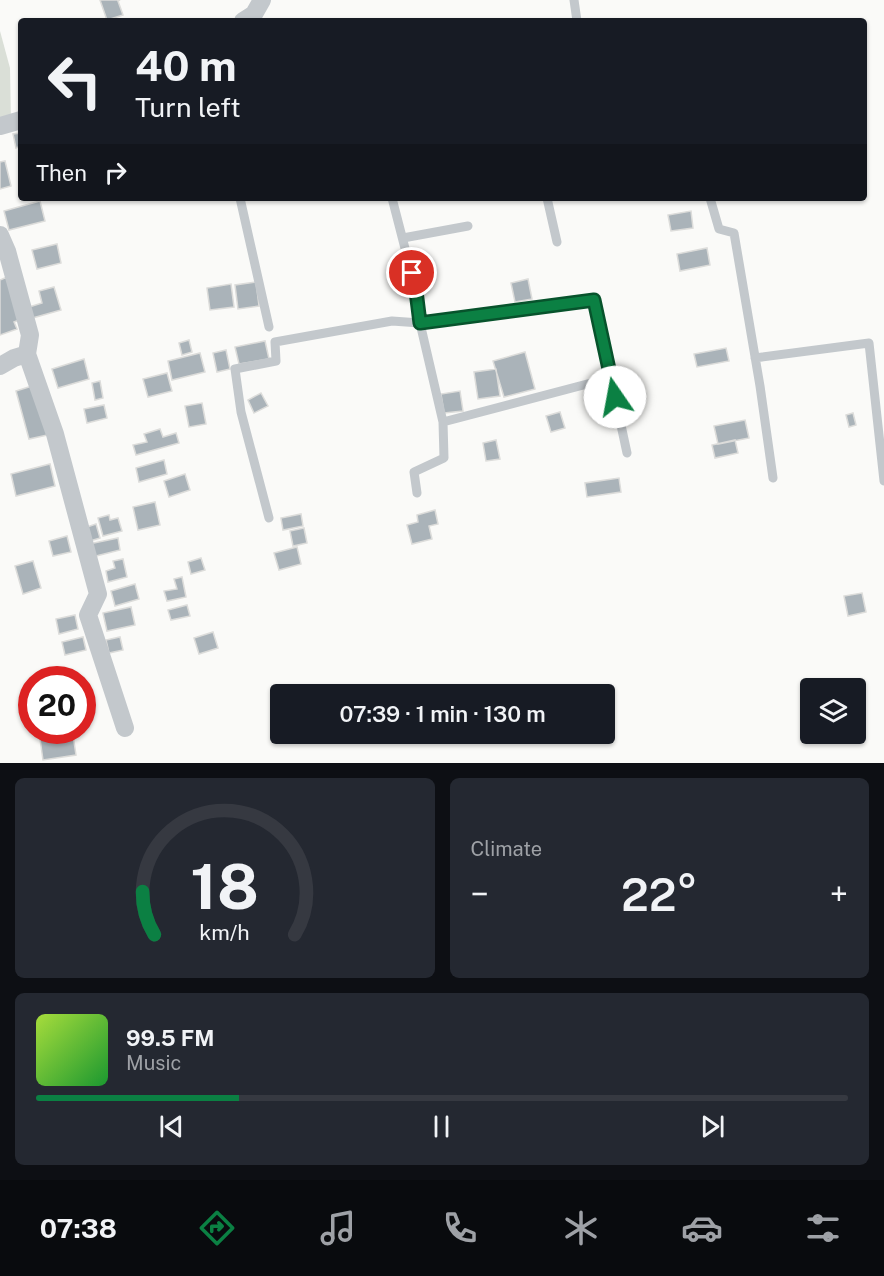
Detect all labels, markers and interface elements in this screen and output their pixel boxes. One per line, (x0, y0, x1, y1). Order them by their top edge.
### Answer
text: 40 m (135, 41, 237, 90)
icon: left (36, 42, 114, 120)
text: Turn left (135, 91, 241, 123)
icon: right (99, 156, 132, 189)
text: Then (36, 160, 87, 186)
pin (386, 247, 437, 298)
icon: arrive (395, 256, 428, 289)
position arrow (583, 365, 647, 429)
speed limit sign: 20 (18, 666, 96, 744)
map controls (800, 678, 866, 744)
button: layers (800, 678, 866, 744)
text: 07:39 · 1 min · 130 m (339, 701, 546, 727)
text: Climate (471, 837, 542, 861)
text: 18 (190, 850, 259, 923)
text: 22° (621, 868, 698, 921)
text: − (471, 875, 489, 913)
text: + (830, 875, 848, 913)
text: km/h (200, 920, 250, 945)
text: 99.5 FM (126, 1025, 214, 1051)
text: Music (126, 1051, 181, 1075)
icon: previous (155, 1110, 188, 1143)
icon: pause (425, 1110, 458, 1143)
icon: next (696, 1110, 729, 1143)
icon: directions (196, 1207, 238, 1249)
icon: music (317, 1207, 359, 1249)
icon: phone (439, 1207, 481, 1249)
icon: climate (560, 1207, 602, 1249)
icon: car (681, 1207, 723, 1249)
icon: filters (802, 1207, 844, 1249)
text: 07:38 (40, 1212, 117, 1244)

